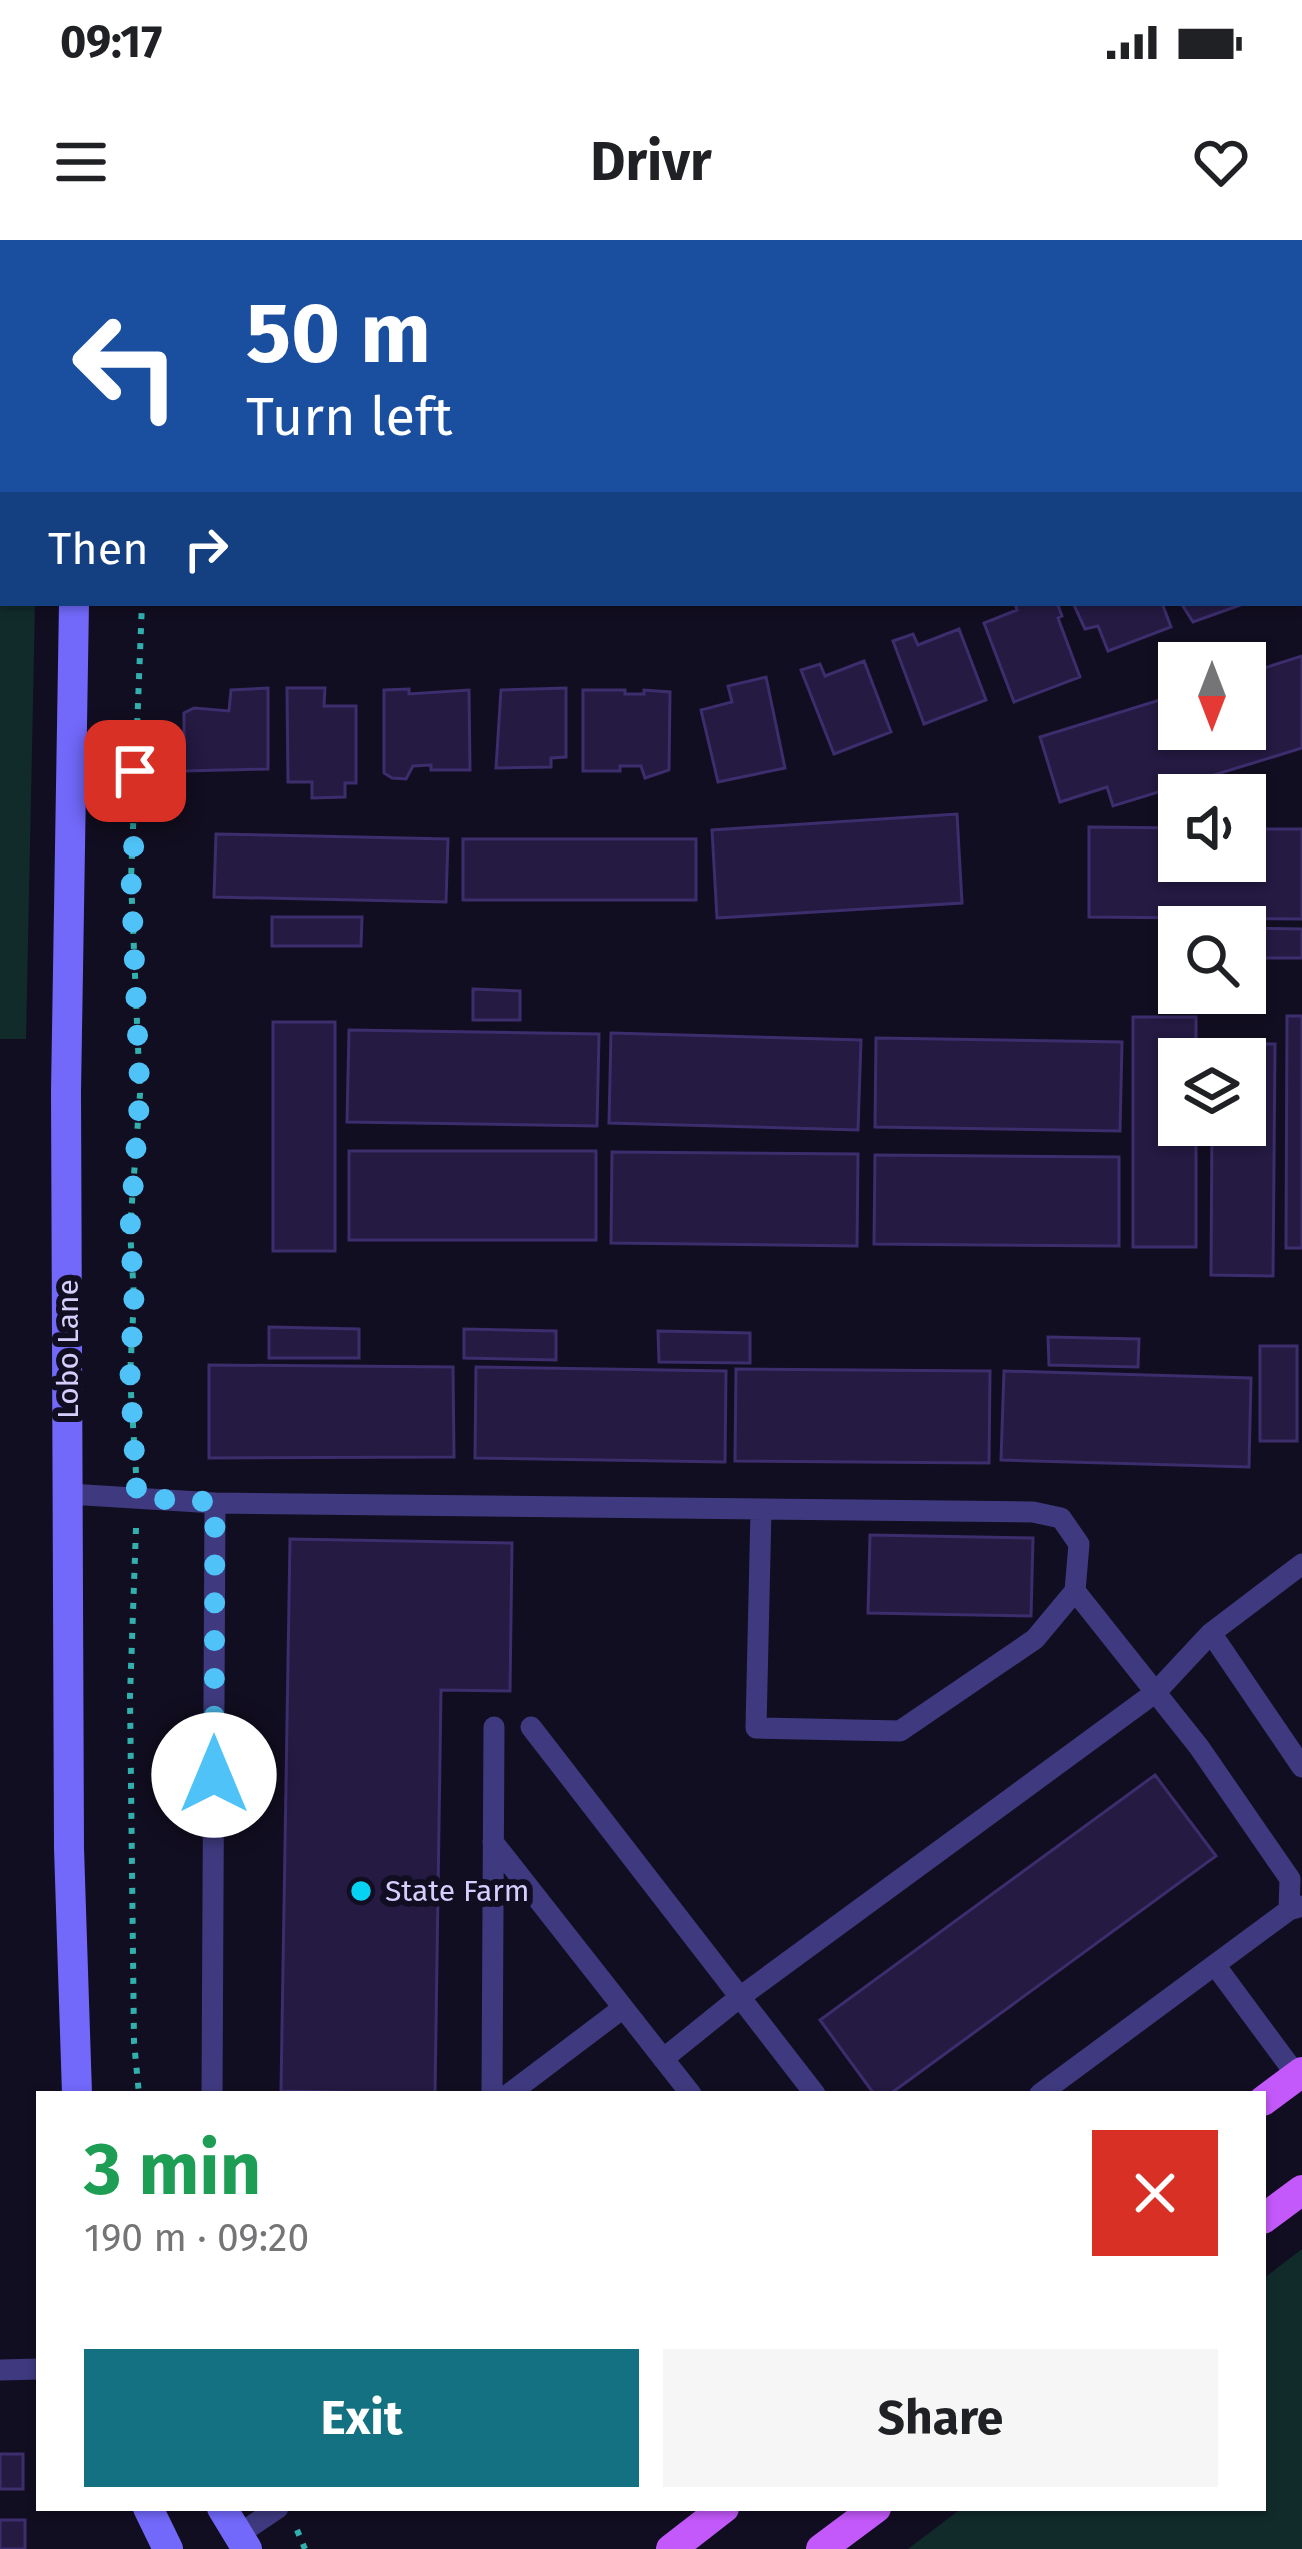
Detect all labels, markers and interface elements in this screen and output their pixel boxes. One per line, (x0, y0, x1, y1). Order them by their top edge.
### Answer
text: 09:17 (60, 15, 162, 69)
icon: menu (48, 129, 114, 195)
icon: heart (1188, 129, 1254, 195)
text: Drivr (590, 130, 712, 194)
text: 50 m (246, 283, 431, 384)
icon: left (48, 288, 204, 444)
text: Turn left (246, 385, 453, 449)
icon: right (173, 516, 239, 582)
text: Then (48, 522, 149, 576)
north arrow (1158, 642, 1266, 750)
map controls (1158, 642, 1266, 1146)
pin (84, 720, 186, 822)
icon: arrive (102, 738, 168, 804)
button: sound (1158, 774, 1266, 882)
button: search (1158, 906, 1266, 1014)
button: layers (1158, 1038, 1266, 1146)
street label: Lobo Lane (50, 1279, 86, 1419)
position arrow (151, 1712, 277, 1838)
place label: State Farm (385, 1873, 530, 1909)
marker: State Farm (348, 1878, 374, 1904)
text: 3 min (84, 2127, 261, 2213)
button: close (1092, 2130, 1218, 2256)
text: 190 m · 09:20 (84, 2215, 309, 2261)
button: Exit (84, 2349, 639, 2487)
button: Share (663, 2349, 1218, 2487)

